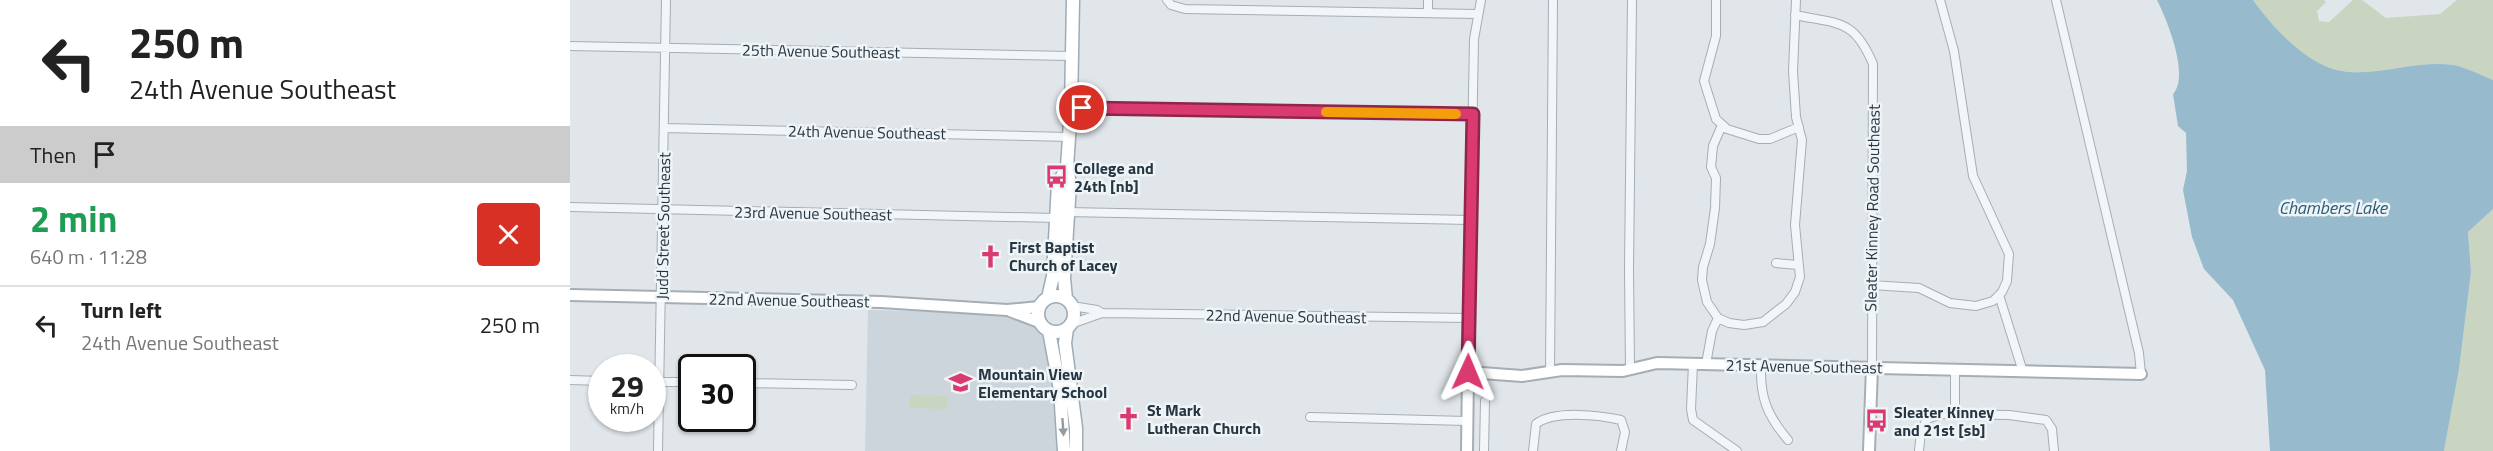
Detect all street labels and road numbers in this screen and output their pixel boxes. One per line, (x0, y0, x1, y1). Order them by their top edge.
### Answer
street label: 25th Avenue Southeast (742, 38, 901, 64)
street label: Sleater Kinney Road Southeast (1858, 104, 1886, 312)
street label: 24th Avenue Southeast (788, 119, 947, 145)
street label: Judd Street Southeast (650, 152, 676, 300)
street label: 23rd Avenue Southeast (734, 200, 892, 226)
street label: 22nd Avenue Southeast (708, 287, 870, 313)
street label: 22nd Avenue Southeast (1205, 303, 1367, 329)
street label: 21st Avenue Southeast (1725, 353, 1883, 379)

